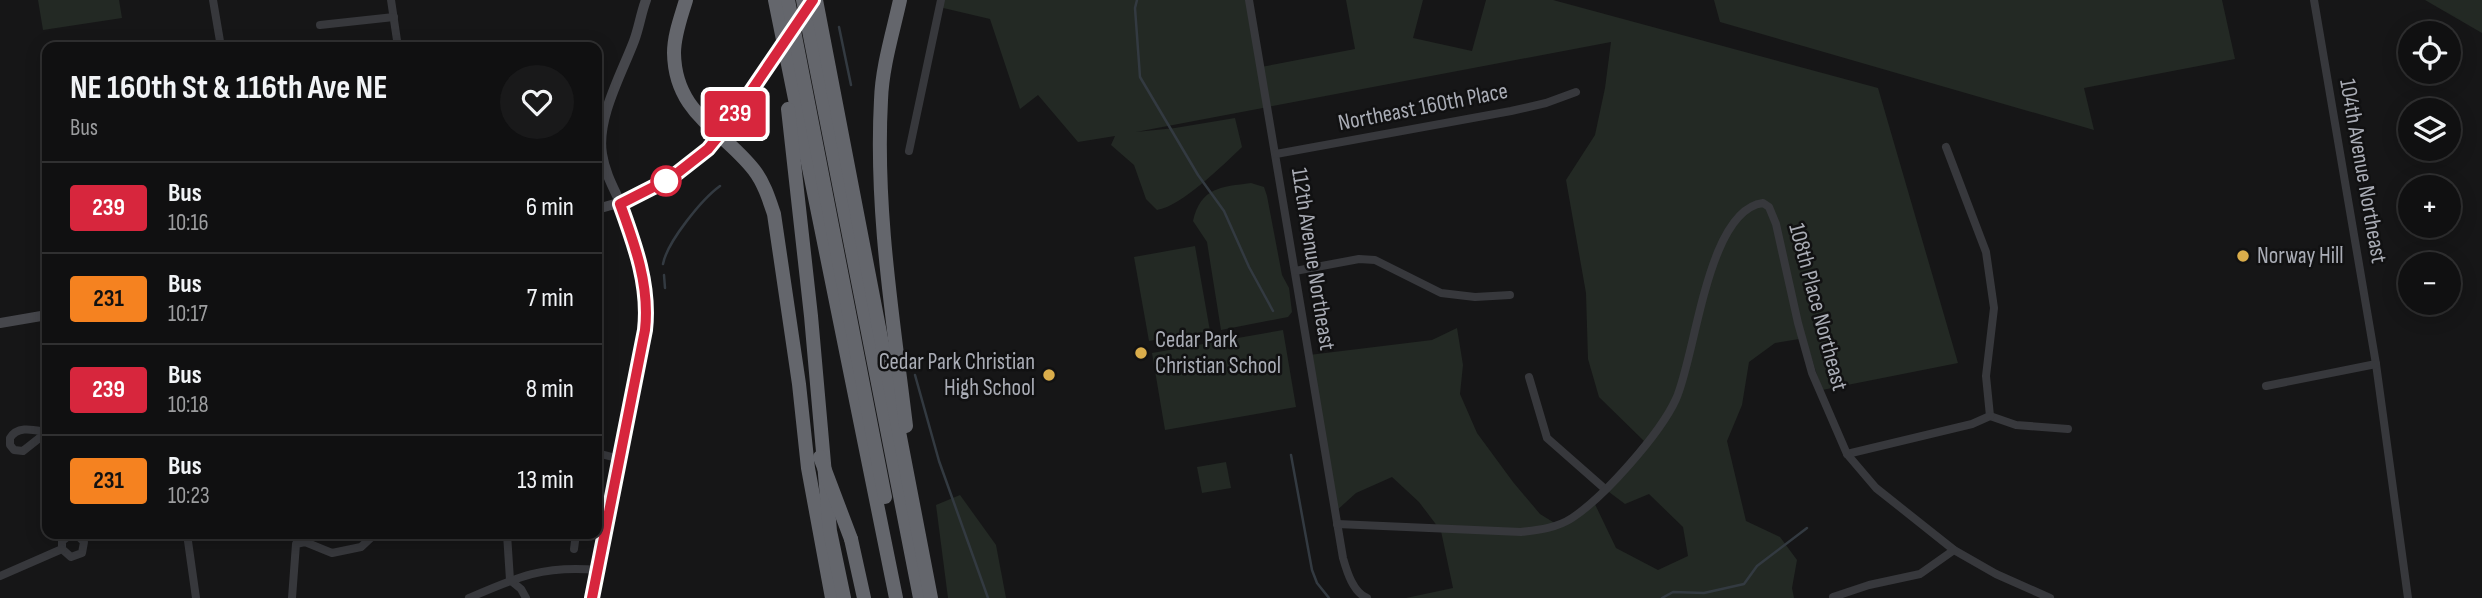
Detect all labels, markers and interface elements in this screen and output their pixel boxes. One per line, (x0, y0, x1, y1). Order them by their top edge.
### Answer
map controls (2398, 21, 2461, 315)
button: locate (2398, 21, 2461, 84)
button: heart (500, 65, 574, 139)
text: NE 160th St & 116th Ave NE (70, 68, 388, 108)
street label: Northeast 160th Place (1336, 77, 1510, 137)
street label: 104th Avenue Northeast (2333, 77, 2393, 265)
line badge: 239 (695, 91, 775, 137)
button: layers (2398, 98, 2461, 161)
text: 239 (719, 99, 751, 128)
text: Bus (70, 114, 98, 142)
unlabelled marker (651, 166, 681, 196)
street label: 112th Avenue Northeast (1285, 166, 1341, 352)
button: + (2398, 175, 2461, 238)
text: Bus (168, 178, 202, 209)
text: 6 min (526, 192, 574, 223)
text: 239 (92, 193, 125, 222)
text: 10:16 (168, 209, 209, 237)
street label: 108th Place Northeast (1782, 220, 1854, 394)
place label: Norway Hill (2257, 242, 2344, 270)
marker: Norway Hill (2235, 248, 2251, 264)
button: − (2398, 252, 2461, 315)
text: Bus (168, 269, 202, 300)
text: 7 min (527, 283, 574, 314)
text: 231 (93, 284, 124, 313)
text: 10:17 (168, 300, 208, 328)
place label: Cedar Park Christian School (1155, 326, 1281, 380)
marker: Cedar Park Christian School (1133, 345, 1149, 361)
place label: Cedar Park Christian High School (879, 348, 1035, 402)
text: Bus (168, 360, 202, 391)
marker: Cedar Park Christian High School (1041, 367, 1057, 383)
text: 8 min (526, 374, 574, 405)
text: 239 (92, 375, 125, 404)
text: 10:18 (168, 391, 209, 419)
text: Bus (168, 451, 202, 482)
text: 13 min (517, 465, 574, 496)
text: 231 (93, 466, 124, 495)
text: 10:23 (168, 482, 210, 510)

